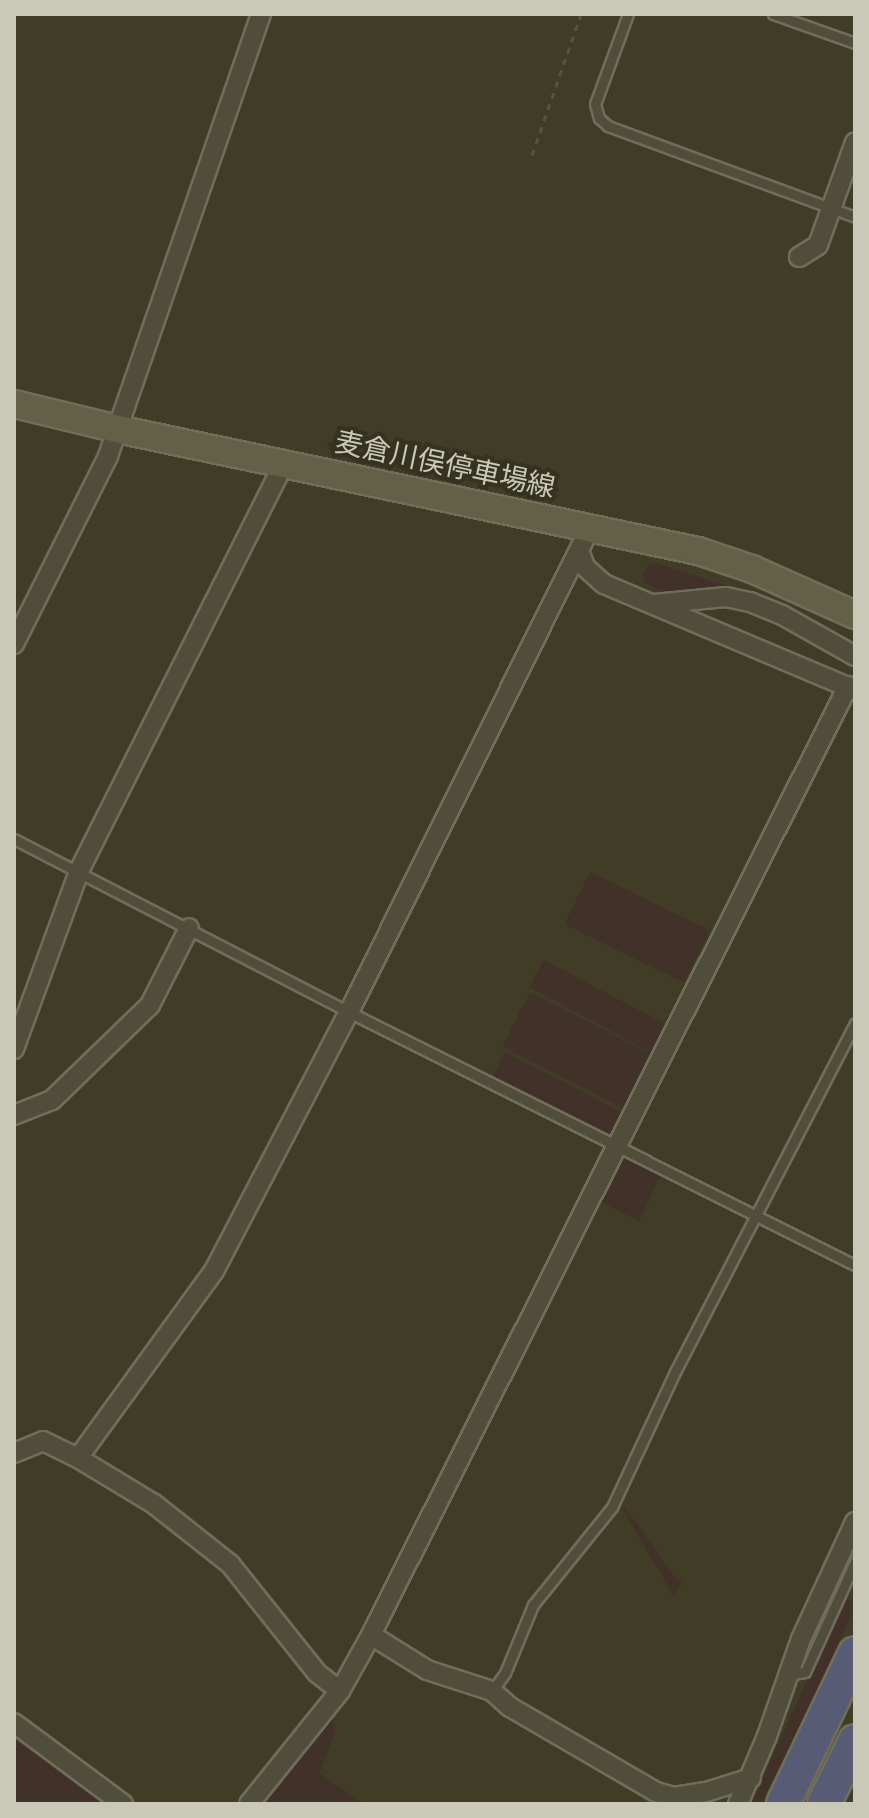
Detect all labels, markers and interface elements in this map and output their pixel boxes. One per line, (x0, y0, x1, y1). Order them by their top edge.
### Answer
street label: 麦倉川俣停車場線 (332, 425, 558, 505)

